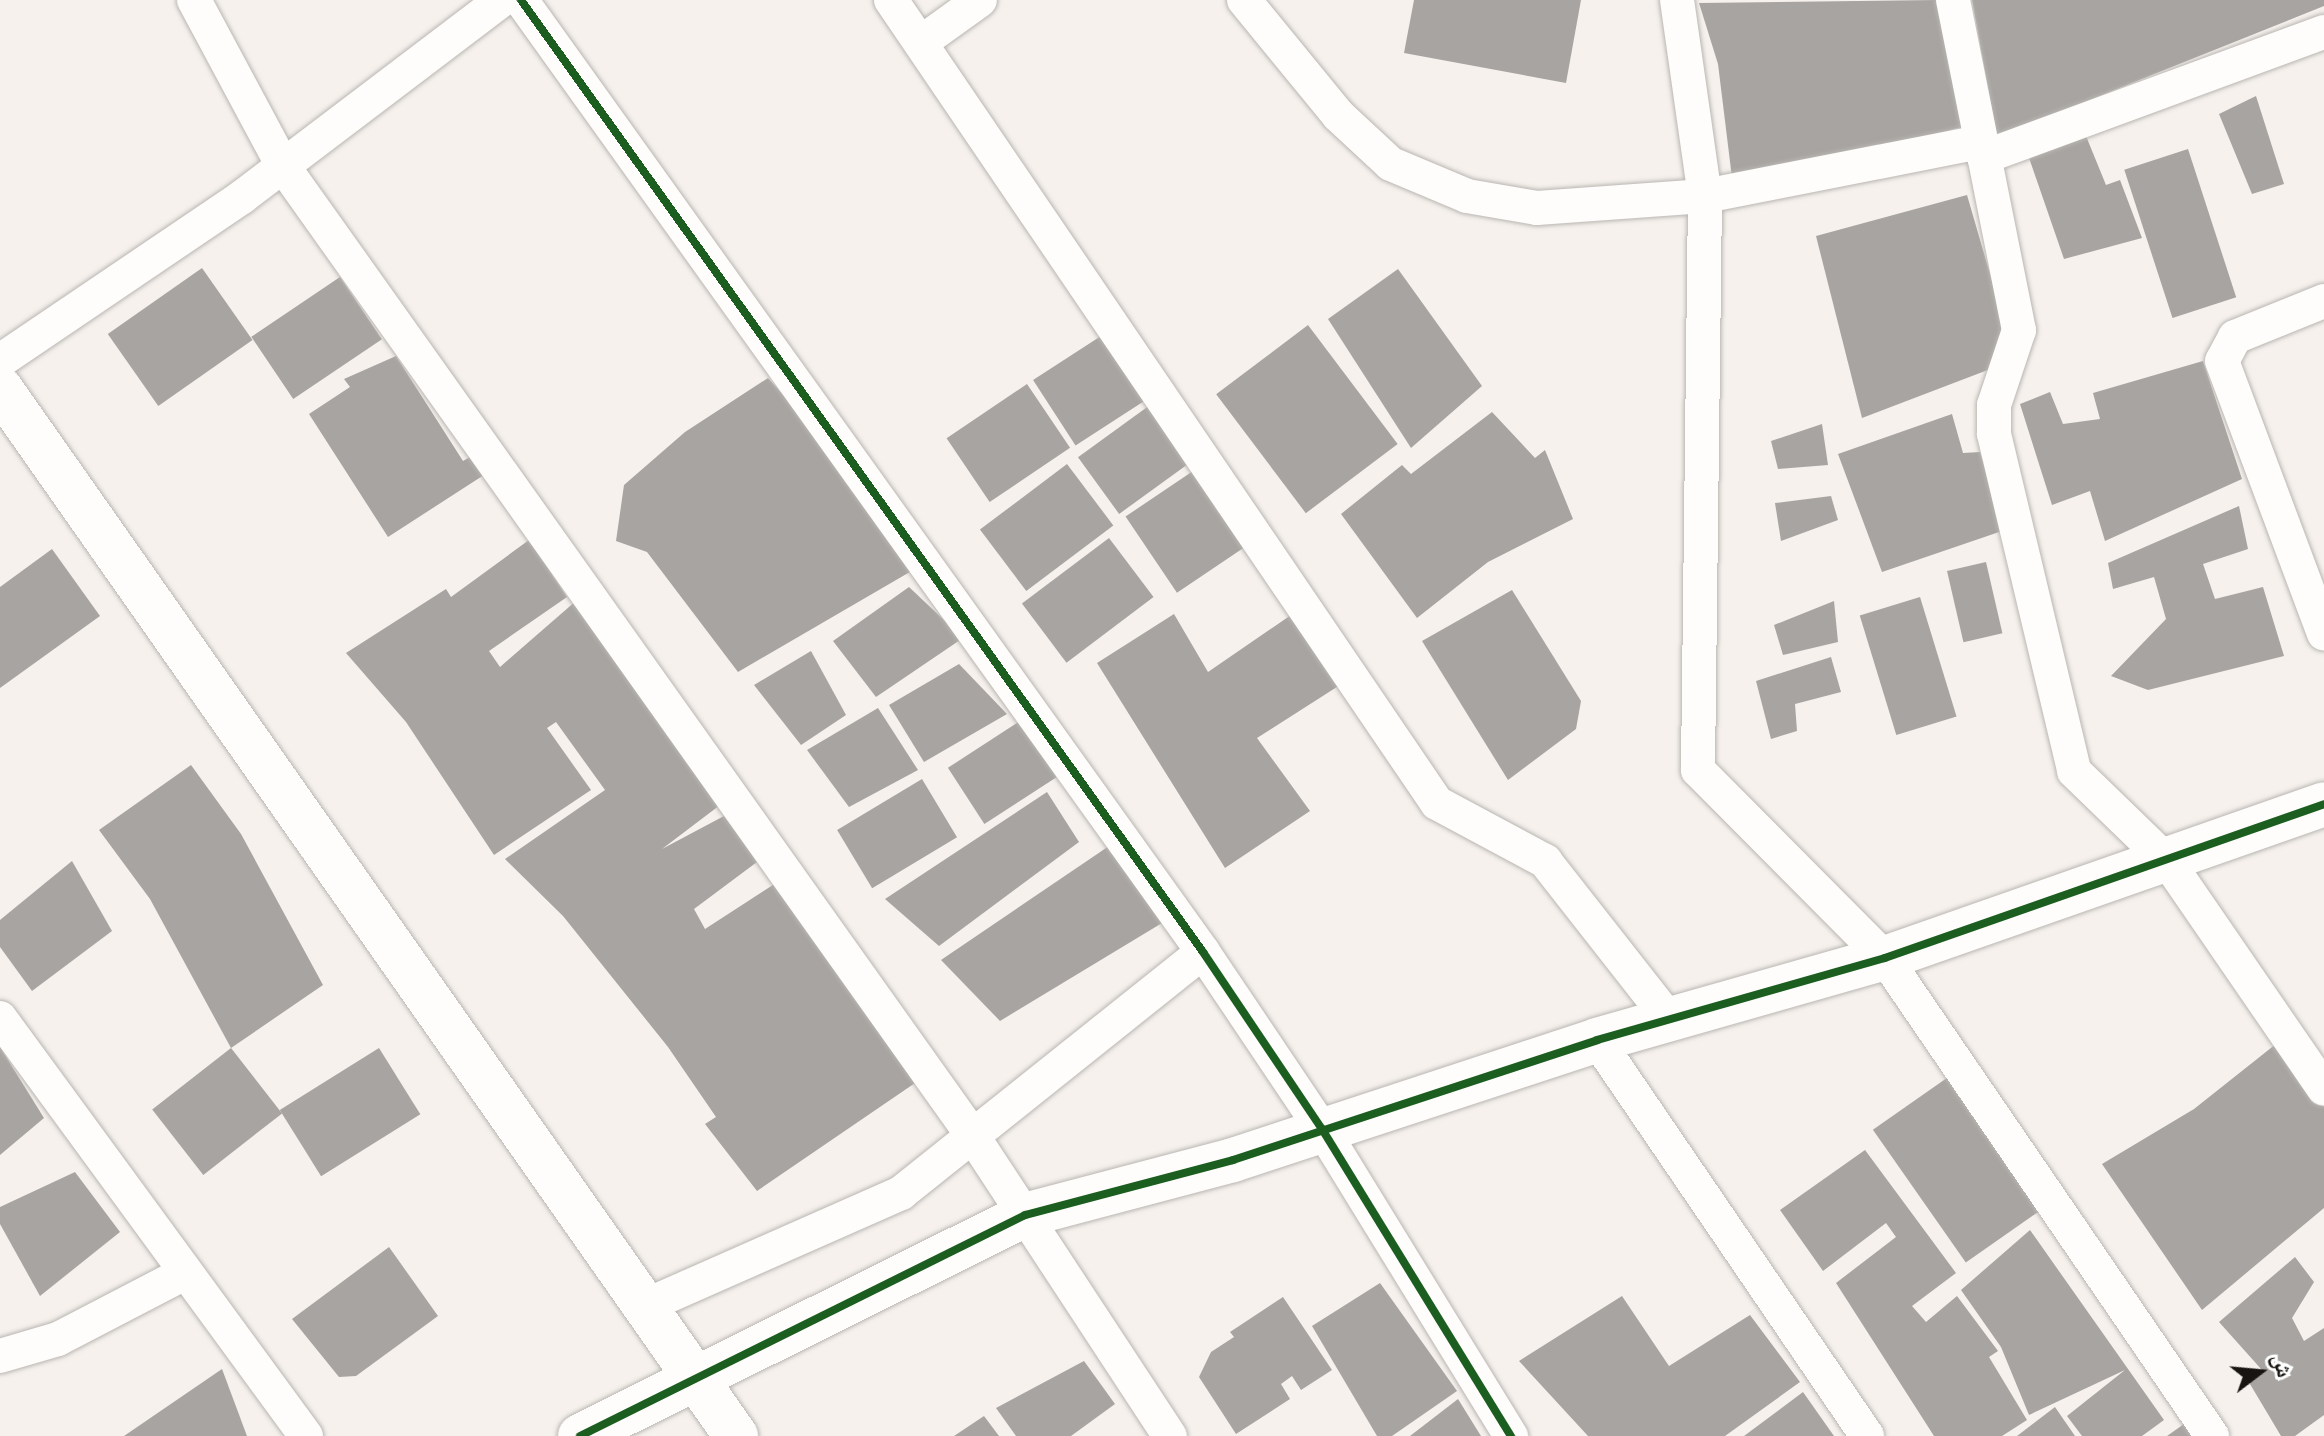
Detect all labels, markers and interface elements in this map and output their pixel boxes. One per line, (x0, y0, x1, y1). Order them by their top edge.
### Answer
north arrow (2220, 1332, 2300, 1412)
text: ش (2264, 1349, 2303, 1381)

